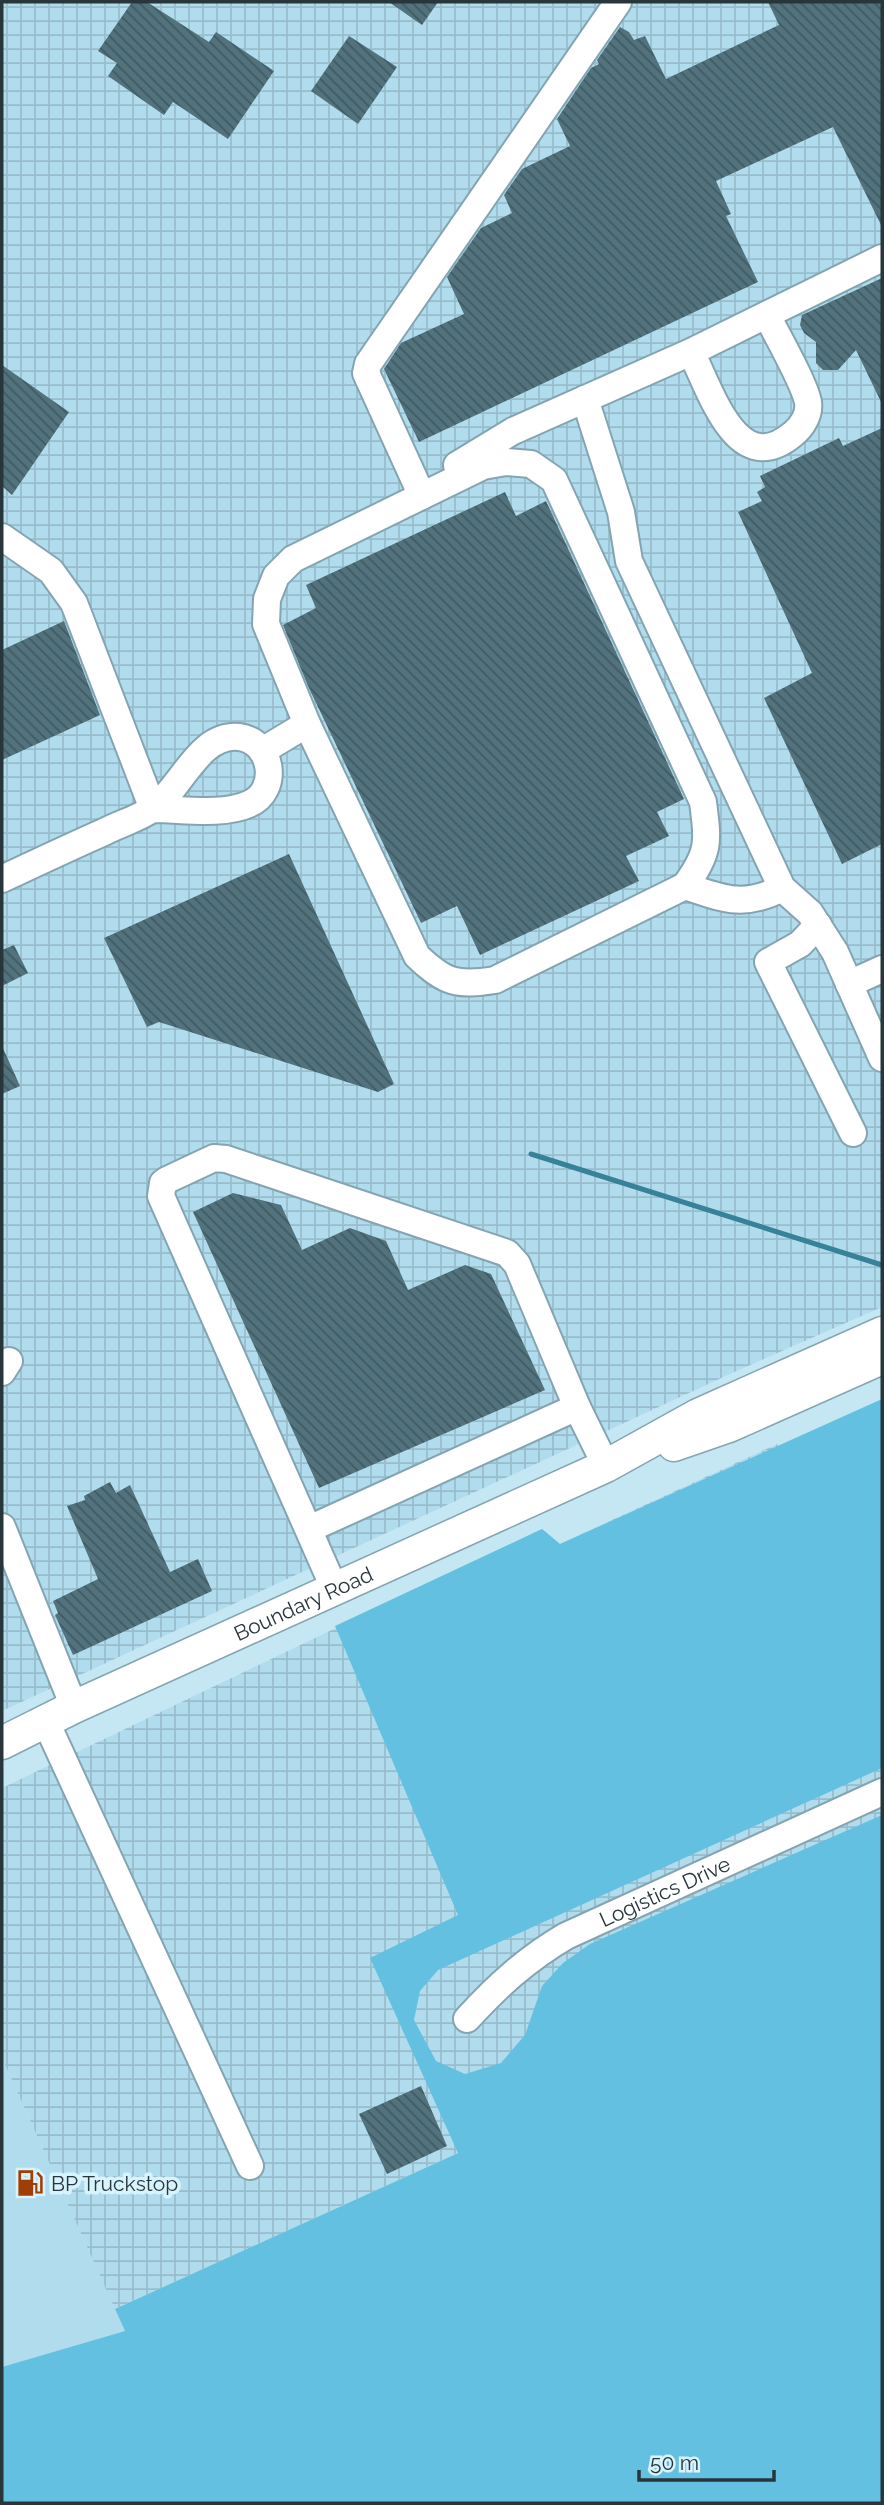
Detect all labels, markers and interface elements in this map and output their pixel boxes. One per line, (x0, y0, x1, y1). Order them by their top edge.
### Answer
street label: Boundary Road (230, 1561, 376, 1645)
street label: Logistics Drive (595, 1850, 734, 1932)
fuel station icon: BP Truckstop (15, 2168, 45, 2198)
place label: BP Truckstop (51, 2171, 178, 2196)
scale bar (639, 2438, 774, 2482)
text: 50 m (650, 2450, 699, 2475)

